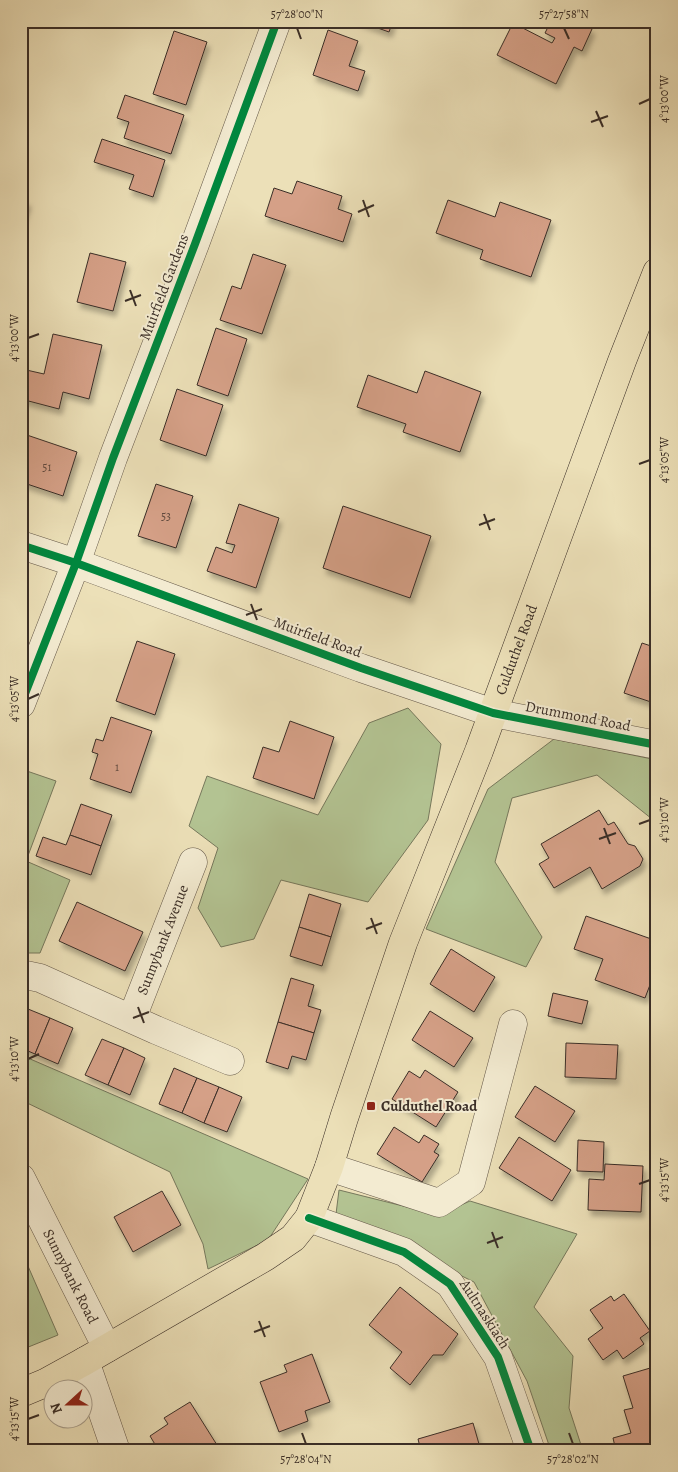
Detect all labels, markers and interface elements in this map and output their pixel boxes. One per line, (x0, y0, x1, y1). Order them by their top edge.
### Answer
text: 57°28'00"N (271, 6, 324, 22)
text: 57°27'58"N (539, 6, 589, 22)
text: 4°13'00"W (656, 74, 672, 123)
street label: Muirfield Gardens (135, 231, 193, 343)
text: 4°13'00"W (6, 313, 22, 362)
text: 4°13'05"W (656, 436, 672, 483)
house number: 51 (42, 459, 52, 475)
house number: 53 (161, 508, 171, 524)
street label: Culduthel Road (490, 601, 542, 698)
street label: Muirfield Road (271, 612, 366, 662)
text: 4°13'05"W (6, 675, 22, 722)
street label: Drummond Road (523, 696, 634, 736)
house number: 1 (115, 759, 119, 775)
text: 4°13'10"W (656, 796, 672, 843)
street label: Sunnybank Avenue (132, 881, 193, 998)
text: 4°13'10"W (6, 1035, 22, 1082)
place label: Culduthel Road (381, 1096, 478, 1116)
marker: Culduthel Road (365, 1100, 377, 1112)
text: 4°13'15"W (656, 1157, 672, 1202)
street label: Sunnybank Road (38, 1225, 103, 1328)
street label: Aultnaskiach (454, 1274, 515, 1353)
north arrow (42, 1380, 92, 1430)
text: 4°13'15"W (6, 1396, 22, 1441)
text: N (46, 1400, 67, 1417)
text: 57°28'04"N (280, 1451, 332, 1467)
text: 57°28'02"N (547, 1451, 599, 1467)

